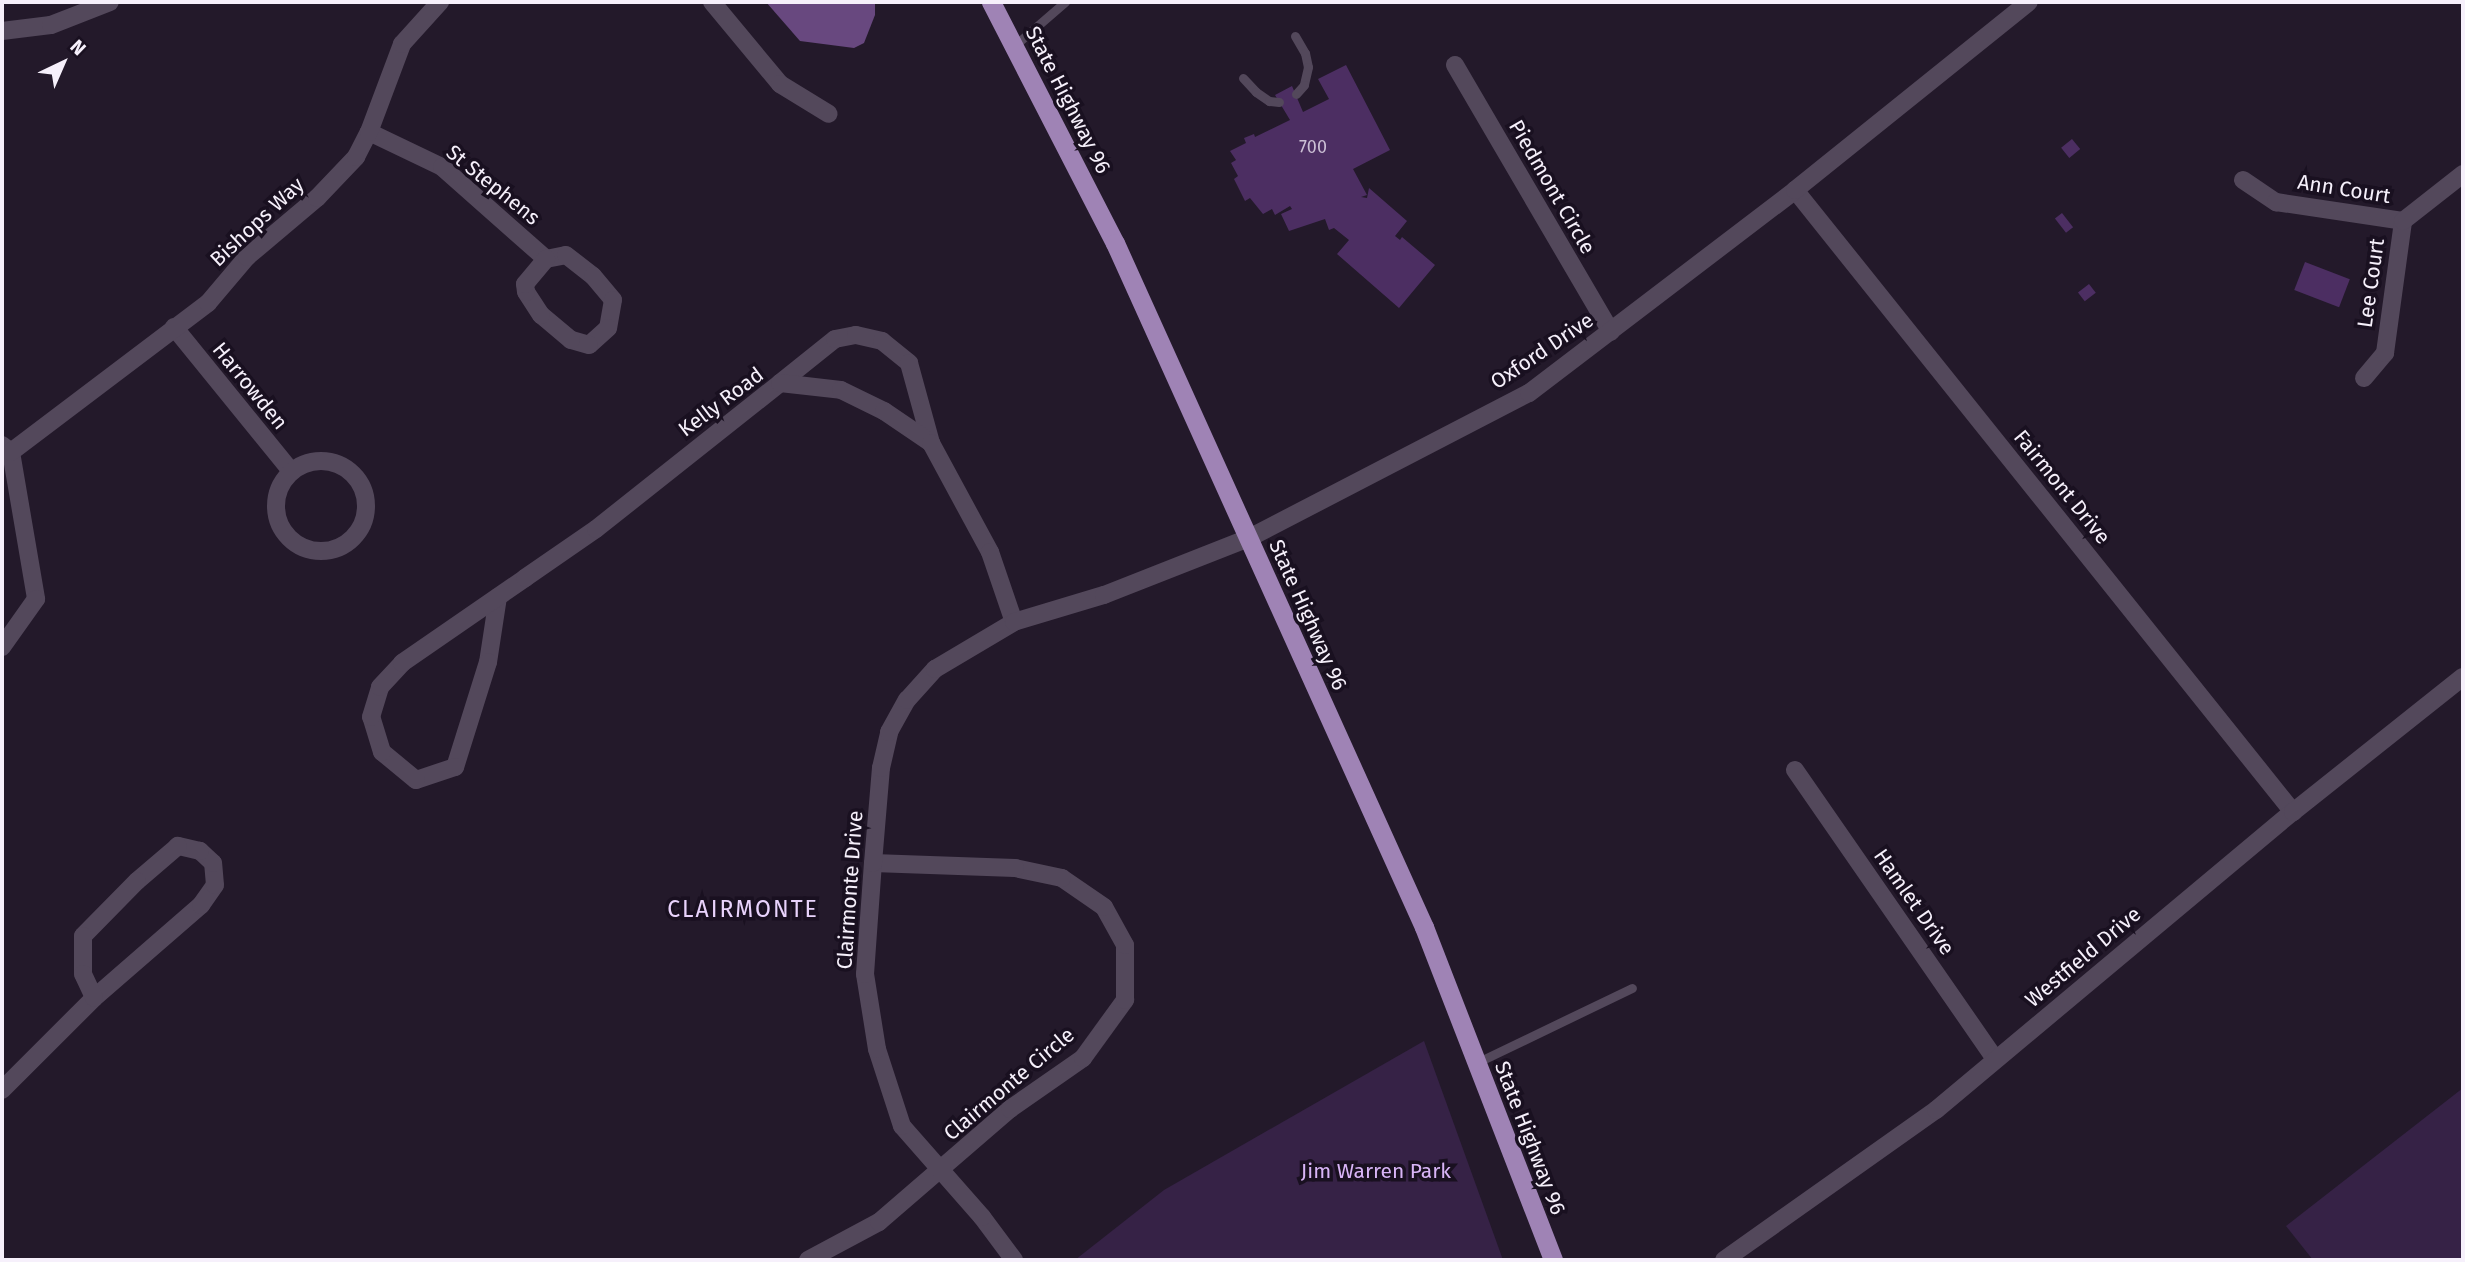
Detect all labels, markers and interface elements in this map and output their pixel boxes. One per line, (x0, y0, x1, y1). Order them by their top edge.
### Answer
street label: State Highway 96 (1020, 22, 1116, 178)
north arrow (28, 28, 98, 98)
text: N (65, 35, 90, 60)
street label: Piedmont Circle (1503, 116, 1601, 258)
house number: 700 (1299, 136, 1327, 158)
street label: St Stephens (441, 140, 545, 230)
street label: Ann Court (2296, 169, 2392, 209)
street label: Bishops Way (205, 172, 309, 272)
street label: Lee Court (2352, 237, 2390, 329)
street label: Oxford Drive (1486, 307, 1598, 395)
street label: Harrowden (207, 337, 293, 435)
street label: Kelly Road (674, 362, 768, 442)
street label: Fairmont Drive (2008, 425, 2116, 549)
street label: State Highway 96 (1264, 536, 1352, 694)
street label: Clairmonte Drive (832, 810, 868, 970)
street label: Hamlet Drive (1868, 844, 1960, 960)
district label: CLAIRMONTE (668, 895, 818, 923)
street label: Westfield Drive (2020, 901, 2146, 1013)
street label: Clairmonte Circle (939, 1022, 1079, 1146)
street label: State Highway 96 (1489, 1058, 1571, 1218)
park label: Jim Warren Park (1301, 1158, 1451, 1184)

